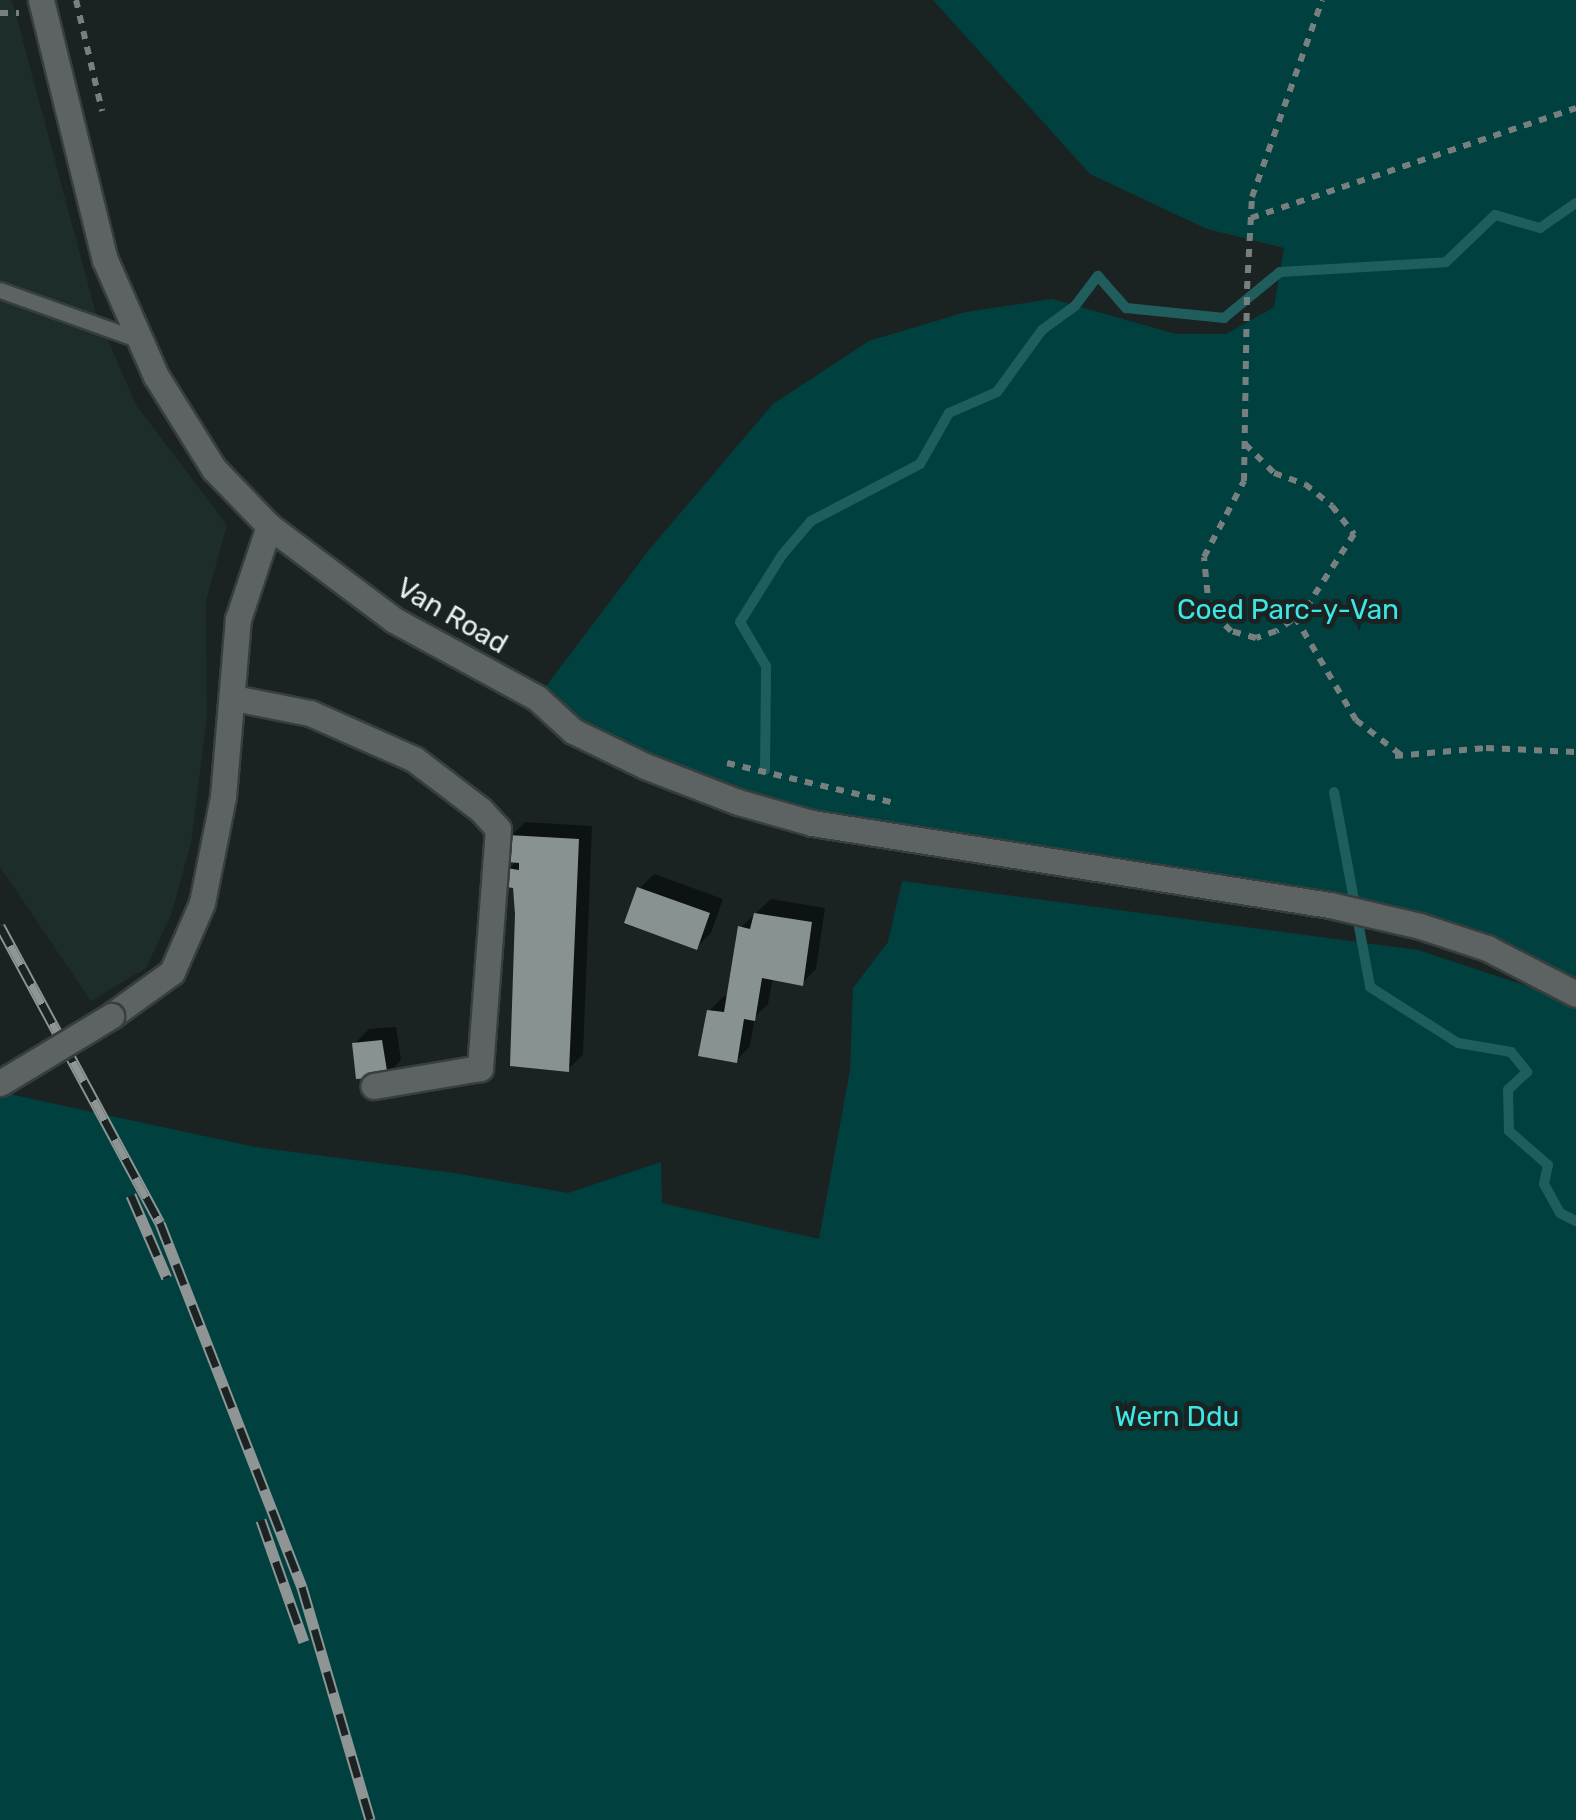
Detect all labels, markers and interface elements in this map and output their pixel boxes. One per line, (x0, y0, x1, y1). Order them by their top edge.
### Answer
street label: Van Road (391, 571, 513, 661)
park label: Coed Parc-y-Van (1177, 593, 1399, 627)
park label: Wern Ddu (1115, 1400, 1239, 1434)

